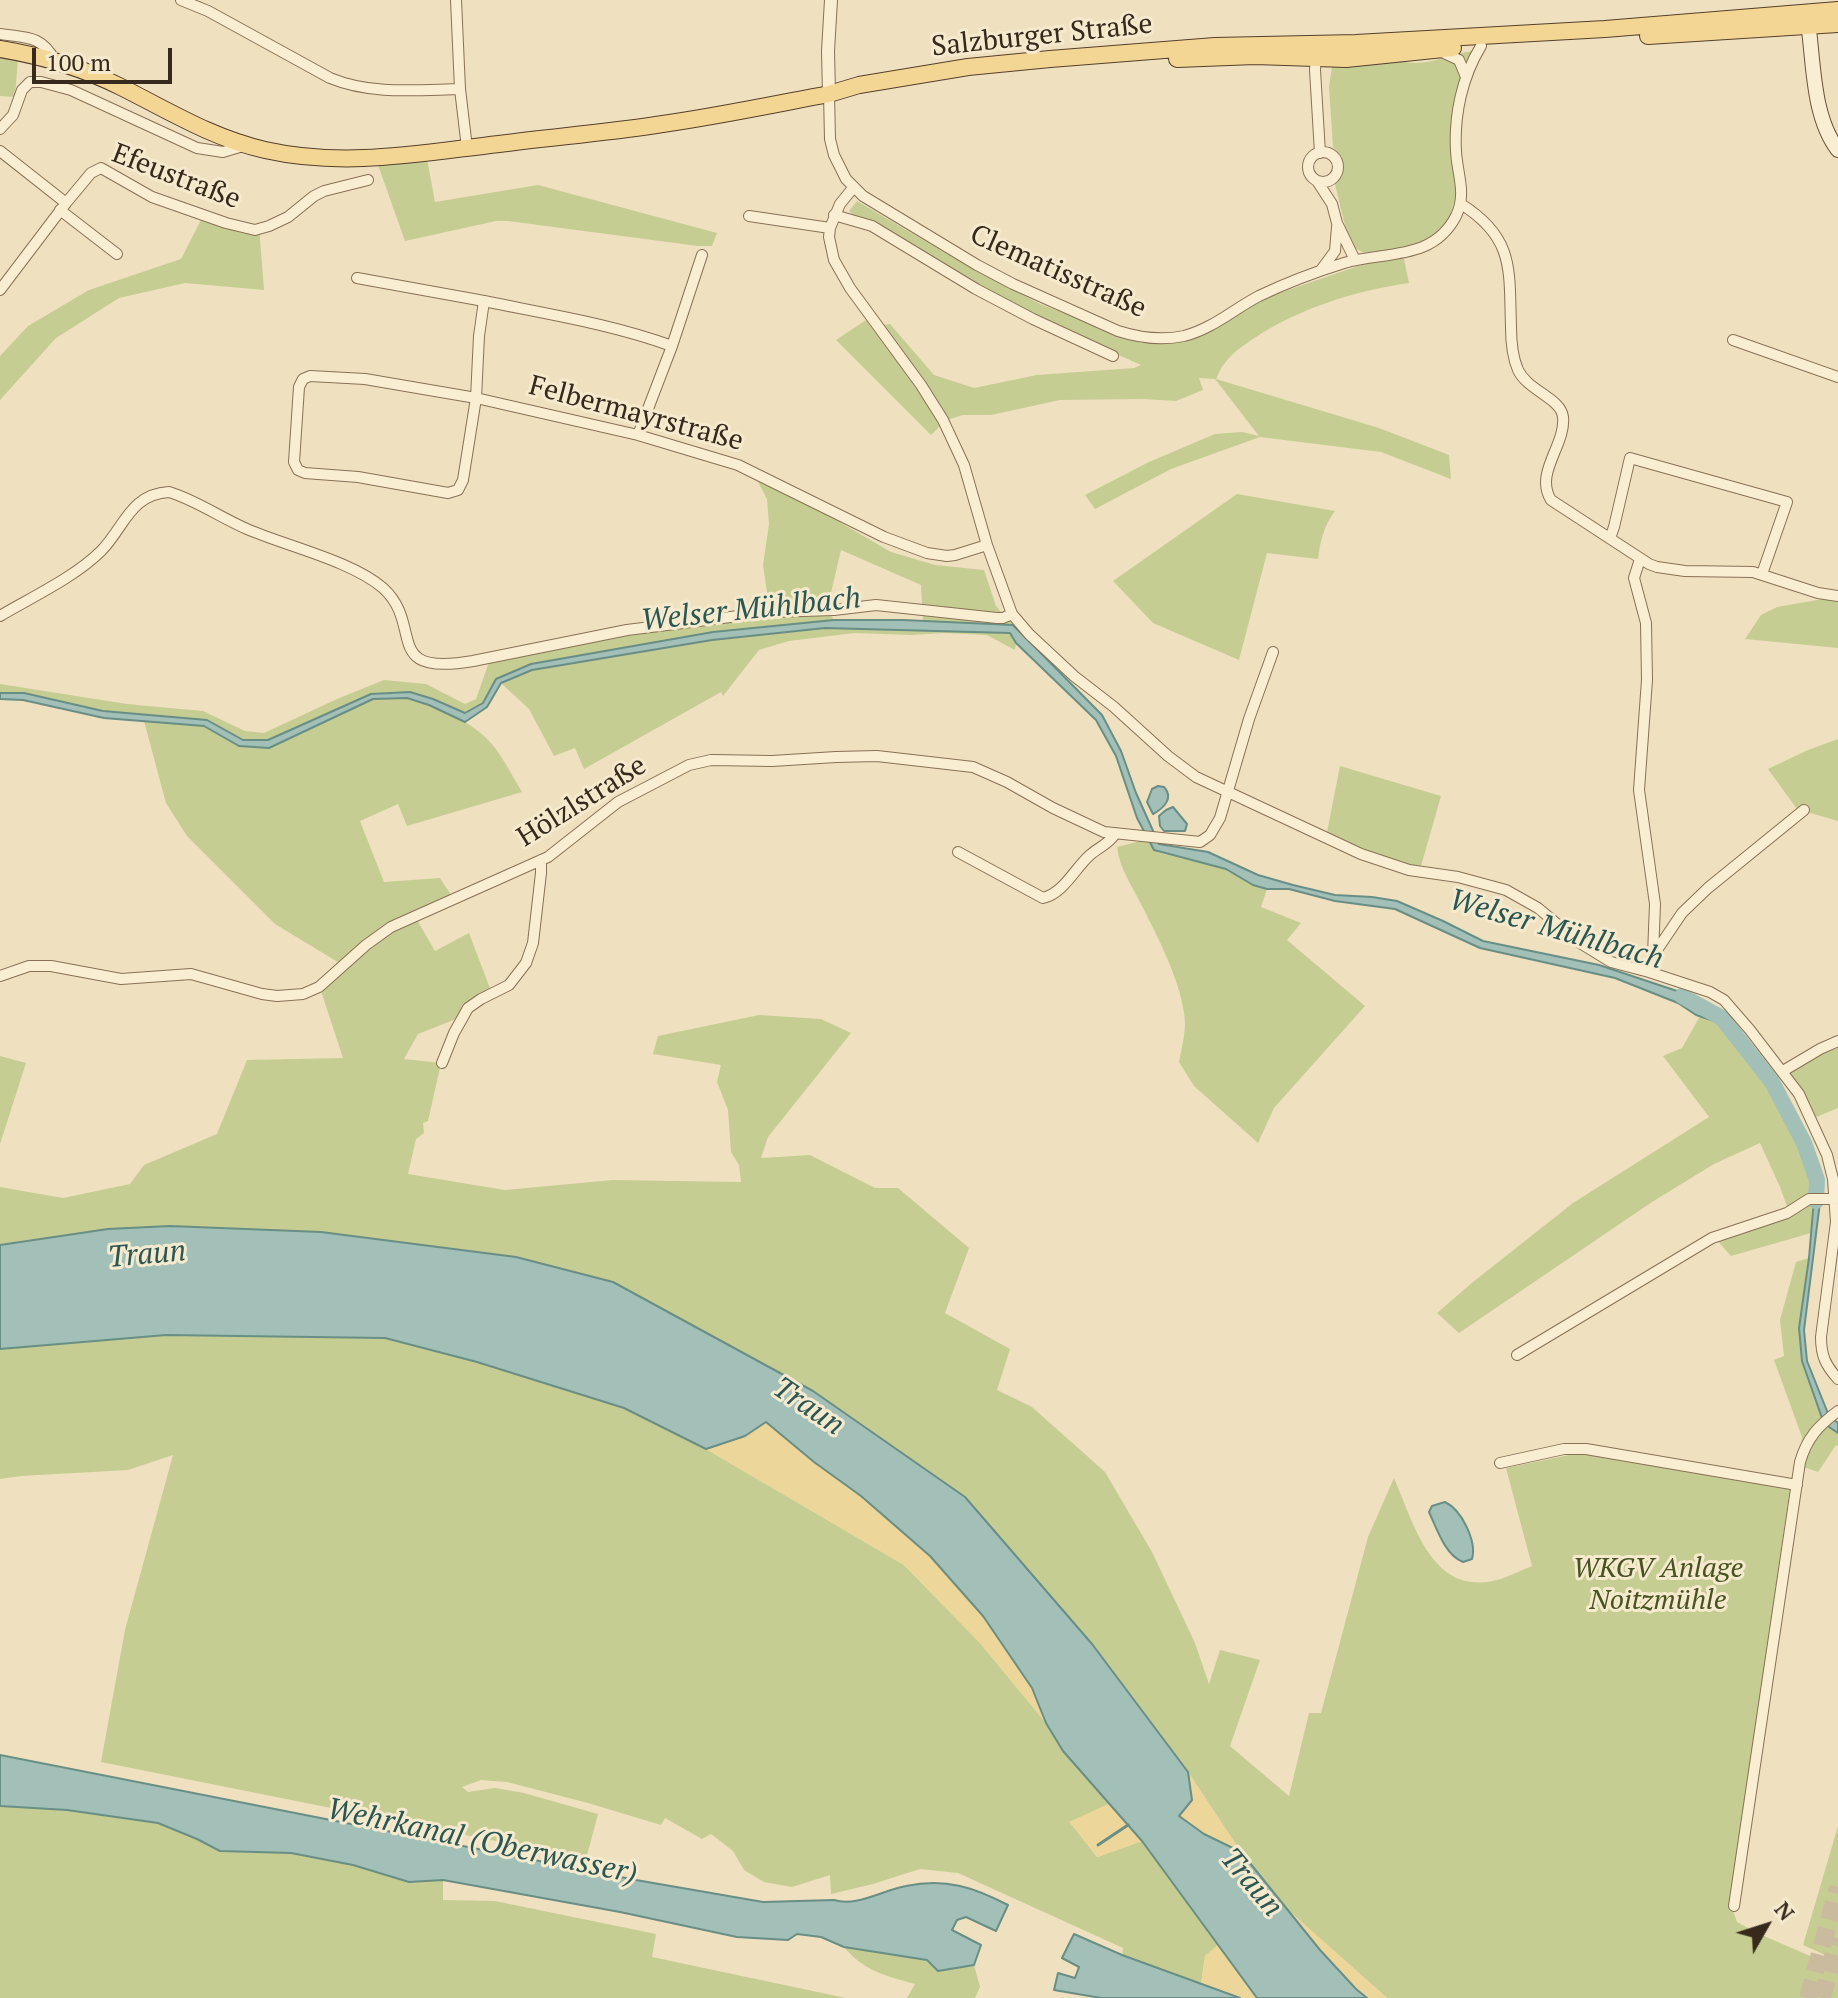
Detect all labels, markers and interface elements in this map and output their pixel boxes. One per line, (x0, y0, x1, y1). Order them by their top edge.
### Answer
street label: Salzburger Straße (930, 8, 1154, 64)
scale bar (36, 32, 176, 82)
text: 100 m (46, 46, 111, 78)
street label: Efeustraße (107, 137, 245, 217)
street label: Clematisstraße (965, 218, 1151, 326)
street label: Felbermayrstraße (525, 369, 747, 459)
water label: Welser Mühlbach (639, 581, 863, 639)
street label: Hölzlstraße (511, 749, 653, 855)
water label: Welser Mühlbach (1445, 882, 1667, 978)
water label: Traun (106, 1234, 188, 1276)
water label: Traun (766, 1370, 850, 1444)
park label: WKGV Anlage Noitzmühle (1573, 1552, 1743, 1618)
water label: Wehrkanal (Oberwasser) (323, 1791, 641, 1893)
water label: Traun (1212, 1841, 1290, 1925)
north arrow (1726, 1886, 1806, 1966)
text: N (1769, 1895, 1802, 1926)

